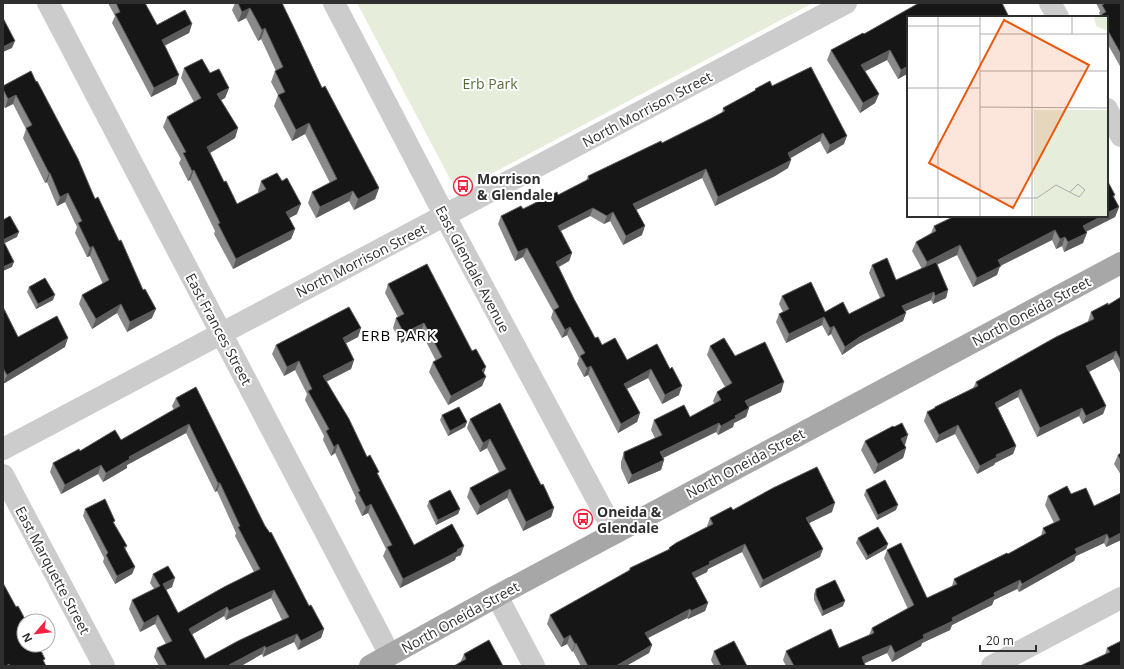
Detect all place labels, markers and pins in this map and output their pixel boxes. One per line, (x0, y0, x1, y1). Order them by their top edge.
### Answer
place label: Morrison & Glendale (477, 169, 553, 204)
bus stop icon: Morrison & Glendale (452, 175, 474, 197)
place label: Oneida & Glendale (597, 502, 662, 537)
bus stop icon: Oneida & Glendale (572, 508, 594, 530)

